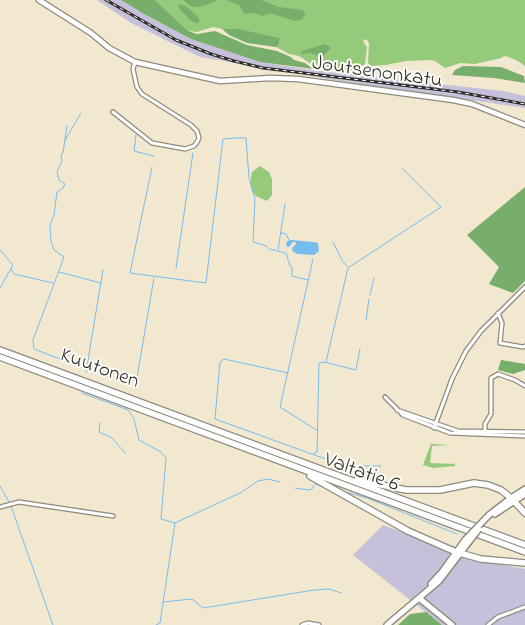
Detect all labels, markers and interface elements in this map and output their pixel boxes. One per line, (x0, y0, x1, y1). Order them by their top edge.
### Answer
street label: Joutsenonkatu (310, 52, 444, 96)
street label: Kuutonen (56, 344, 142, 396)
street label: Valtatie 6 (320, 449, 402, 499)

